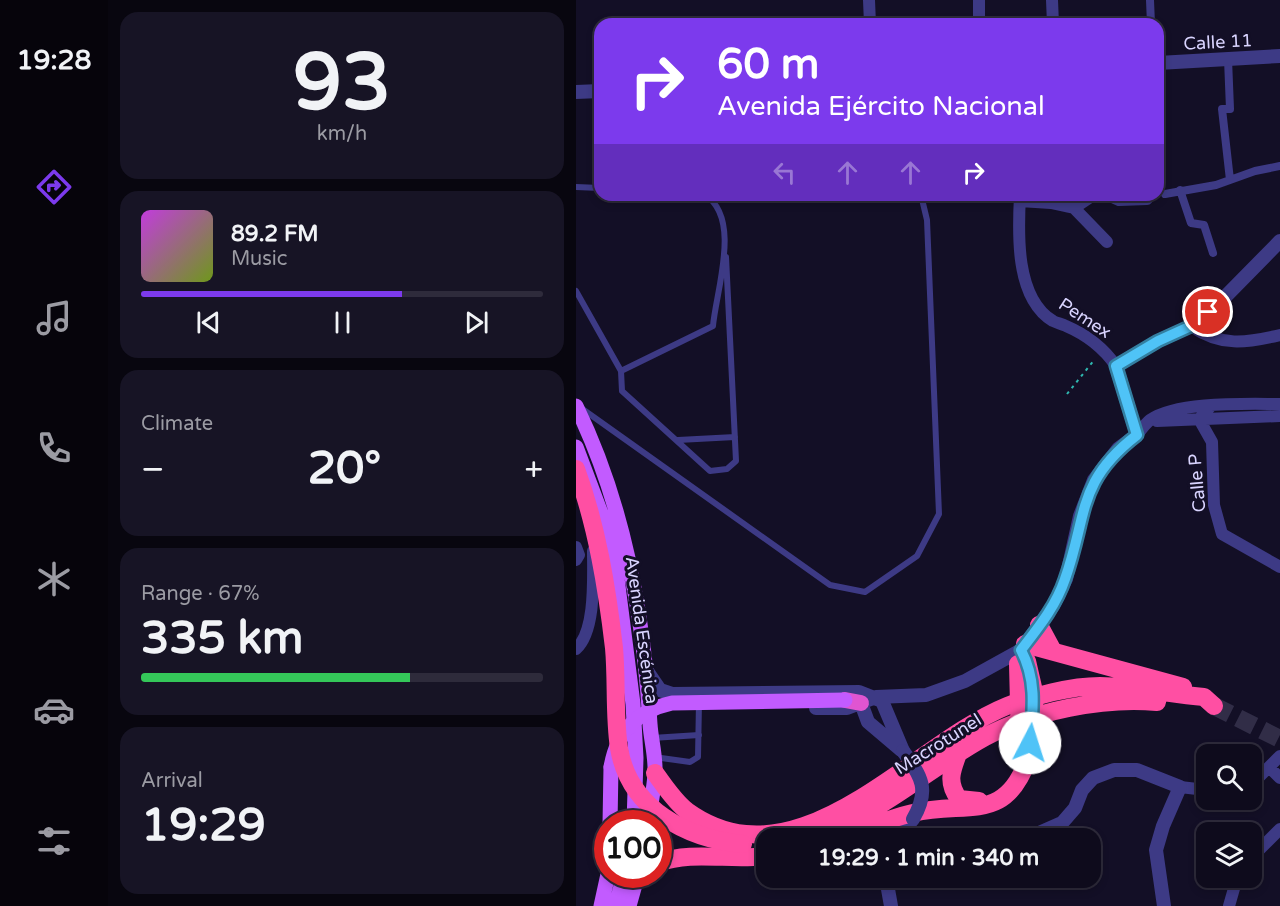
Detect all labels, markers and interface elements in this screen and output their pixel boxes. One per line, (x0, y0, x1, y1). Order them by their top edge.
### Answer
street label: Calle 11 (1183, 29, 1253, 55)
text: 93 (293, 36, 391, 130)
text: 60 m (717, 39, 819, 90)
icon: right (618, 42, 696, 120)
text: 19:28 (17, 44, 91, 77)
text: Avenida Ejército Nacional (717, 90, 1045, 123)
text: km/h (317, 122, 367, 146)
icon: left (768, 156, 801, 189)
icon: ahead (831, 156, 864, 189)
icon: ahead (894, 156, 927, 189)
icon: right (957, 156, 990, 189)
icon: directions (33, 166, 75, 208)
text: 89.2 FM (231, 221, 319, 247)
text: Music (231, 247, 287, 271)
pin (1182, 286, 1233, 337)
street label: Pemex (1055, 293, 1115, 343)
icon: arrive (1191, 295, 1224, 328)
icon: music (33, 297, 75, 339)
icon: previous (192, 306, 225, 339)
icon: pause (326, 306, 359, 339)
icon: next (460, 306, 493, 339)
text: Climate (141, 412, 213, 436)
icon: phone (33, 427, 75, 469)
text: 20° (308, 442, 381, 496)
text: − (141, 450, 165, 489)
text: + (524, 450, 543, 489)
street label: Calle P (1183, 453, 1211, 513)
street label: Avenida Escénica (621, 555, 663, 705)
icon: climate (33, 558, 75, 600)
text: Range · 67% (141, 582, 260, 606)
text: 335 km (141, 612, 303, 666)
icon: car (33, 689, 75, 731)
street label: Macrotunel (891, 709, 985, 779)
position arrow (998, 711, 1062, 775)
map controls (1196, 744, 1262, 888)
button: search (1196, 744, 1262, 810)
text: Arrival (141, 769, 203, 793)
text: 19:29 (141, 799, 266, 853)
speed limit sign: 100 (594, 810, 672, 888)
icon: filters (33, 820, 75, 862)
button: layers (1196, 822, 1262, 888)
text: 19:29 · 1 min · 340 m (818, 845, 1039, 871)

